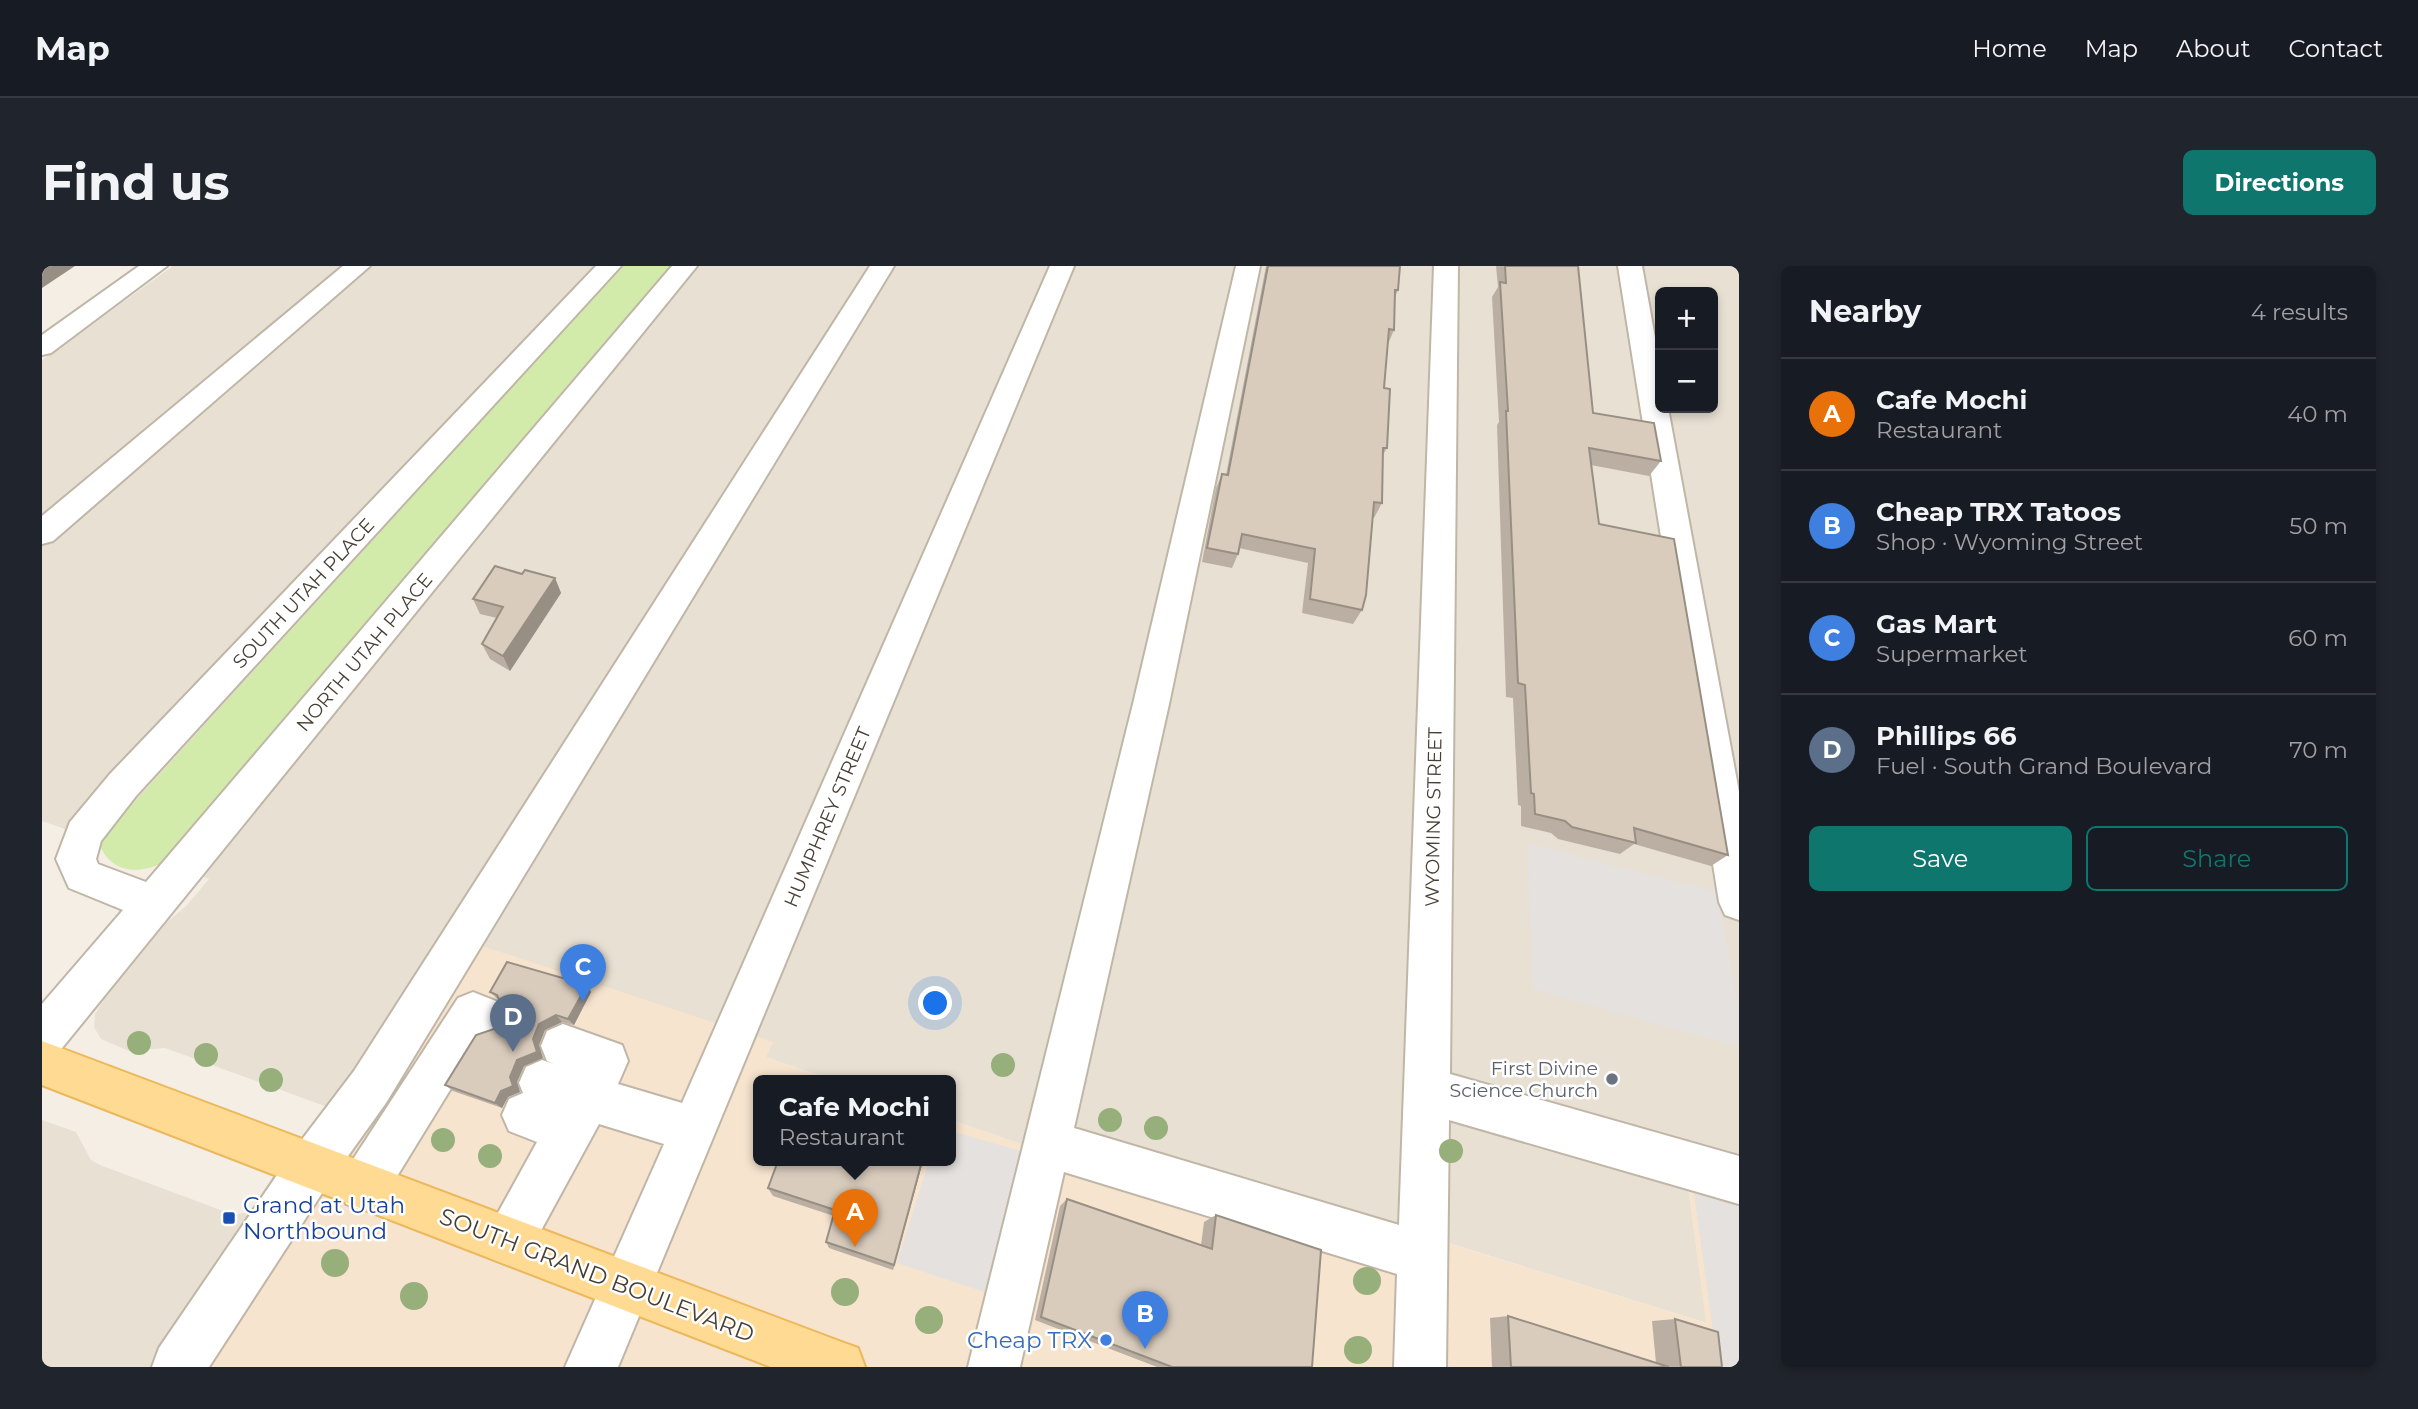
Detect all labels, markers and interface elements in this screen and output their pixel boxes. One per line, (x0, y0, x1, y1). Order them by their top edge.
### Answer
text: Map (35, 28, 110, 68)
text: Home (1972, 34, 2047, 63)
text: Map (2085, 34, 2138, 63)
text: About (2176, 34, 2250, 63)
text: Contact (2288, 34, 2383, 63)
button: Directions (2183, 150, 2376, 215)
text: Find us (42, 153, 230, 212)
map controls (1655, 287, 1718, 413)
button: + (1655, 287, 1718, 350)
text: Nearby (1809, 293, 1921, 330)
text: 4 results (2251, 298, 2348, 326)
button: − (1655, 350, 1718, 413)
text: Cafe Mochi (1876, 384, 2027, 416)
text: A (1823, 400, 1841, 428)
text: 40 m (2287, 400, 2348, 428)
text: Restaurant (1876, 416, 2002, 444)
text: Cheap TRX Tatoos (1876, 496, 2121, 528)
text: B (1823, 512, 1841, 540)
text: 50 m (2289, 512, 2348, 540)
street label: SOUTH UTAH PLACE (228, 513, 379, 673)
text: Shop · Wyoming Street (1876, 528, 2143, 556)
street label: NORTH UTAH PLACE (291, 568, 437, 736)
text: Gas Mart (1876, 608, 1997, 640)
text: C (1824, 624, 1840, 652)
text: 60 m (2288, 624, 2348, 652)
text: Supermarket (1876, 640, 2028, 668)
text: Phillips 66 (1876, 720, 2017, 752)
street label: HUMPHREY STREET (779, 724, 876, 911)
street label: WYOMING STREET (1420, 727, 1447, 907)
text: D (1823, 736, 1842, 764)
text: 70 m (2289, 736, 2348, 764)
text: Fuel · South Grand Boulevard (1876, 752, 2212, 780)
button: Save (1809, 826, 2072, 891)
button: Share (2086, 826, 2348, 891)
pin: C (560, 944, 606, 1002)
your location (918, 986, 952, 1020)
pin: D (490, 994, 536, 1052)
place label: First Divine Science Church (1449, 1057, 1598, 1102)
marker: First Divine Science Church (1604, 1071, 1620, 1087)
popup (753, 1075, 956, 1166)
text: Cafe Mochi (779, 1091, 930, 1123)
text: Restaurant (779, 1123, 905, 1151)
pin: A (832, 1189, 878, 1247)
place label: Grand at Utah Northbound (243, 1191, 405, 1245)
street label: SOUTH GRAND BOULEVARD (436, 1202, 758, 1348)
marker: Grand at Utah Northbound (221, 1210, 237, 1226)
pin: B (1122, 1291, 1168, 1349)
place label: Cheap TRX (967, 1326, 1092, 1354)
marker: Cheap TRX (1098, 1332, 1114, 1348)

